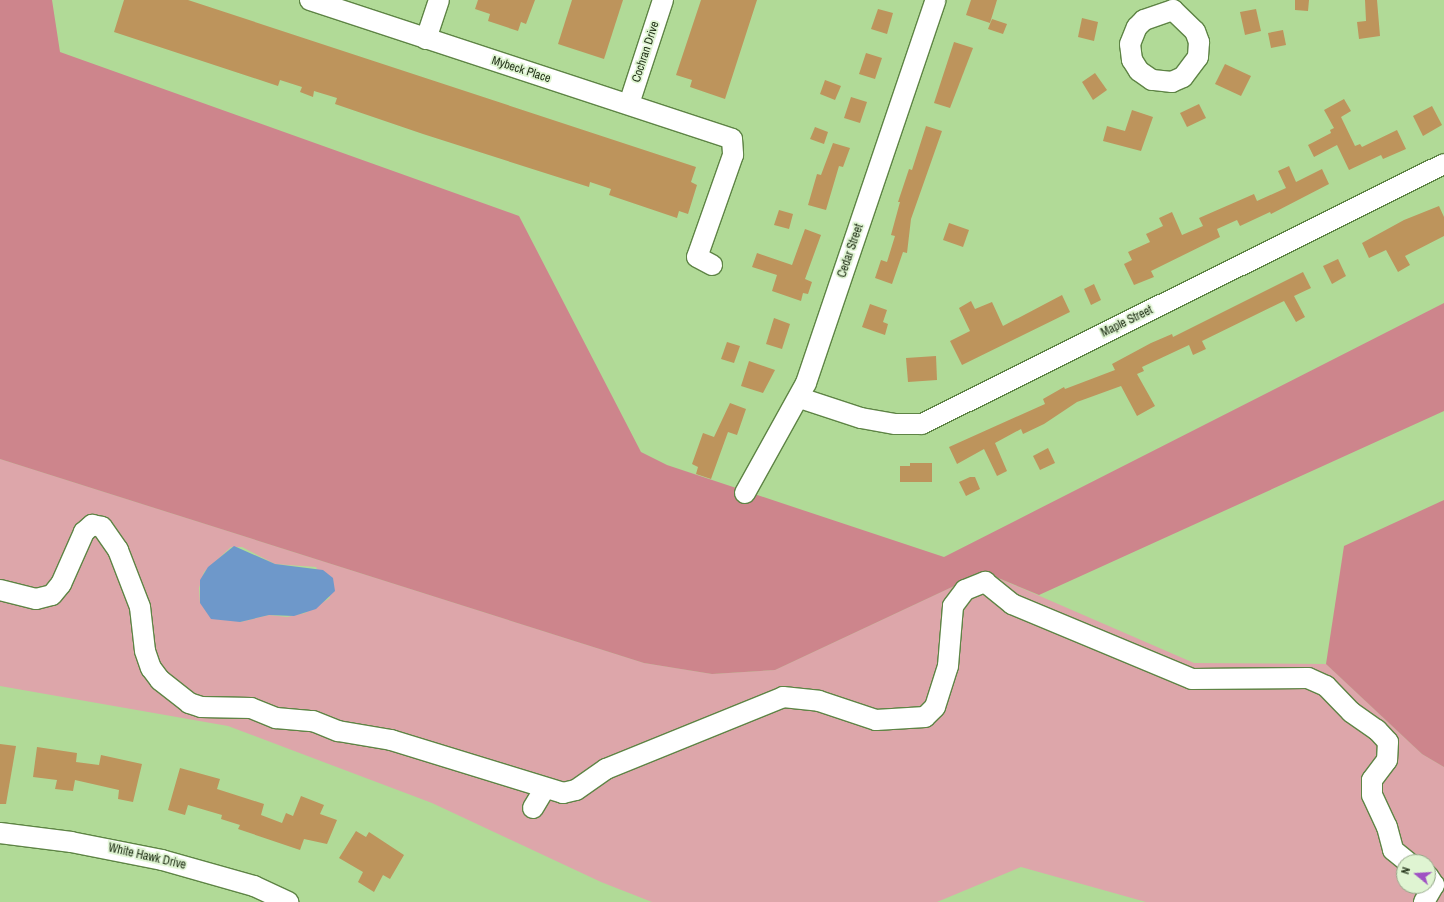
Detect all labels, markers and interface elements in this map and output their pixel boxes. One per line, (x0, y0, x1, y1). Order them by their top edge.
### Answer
street label: Cochran Drive (629, 20, 663, 84)
street label: Mybeck Place (490, 54, 552, 86)
street label: Cedar Street (835, 222, 867, 280)
street label: Maple Street (1099, 303, 1155, 341)
street label: White Hawk Drive (107, 841, 187, 873)
north arrow (1396, 854, 1436, 894)
text: N (1398, 865, 1413, 876)

